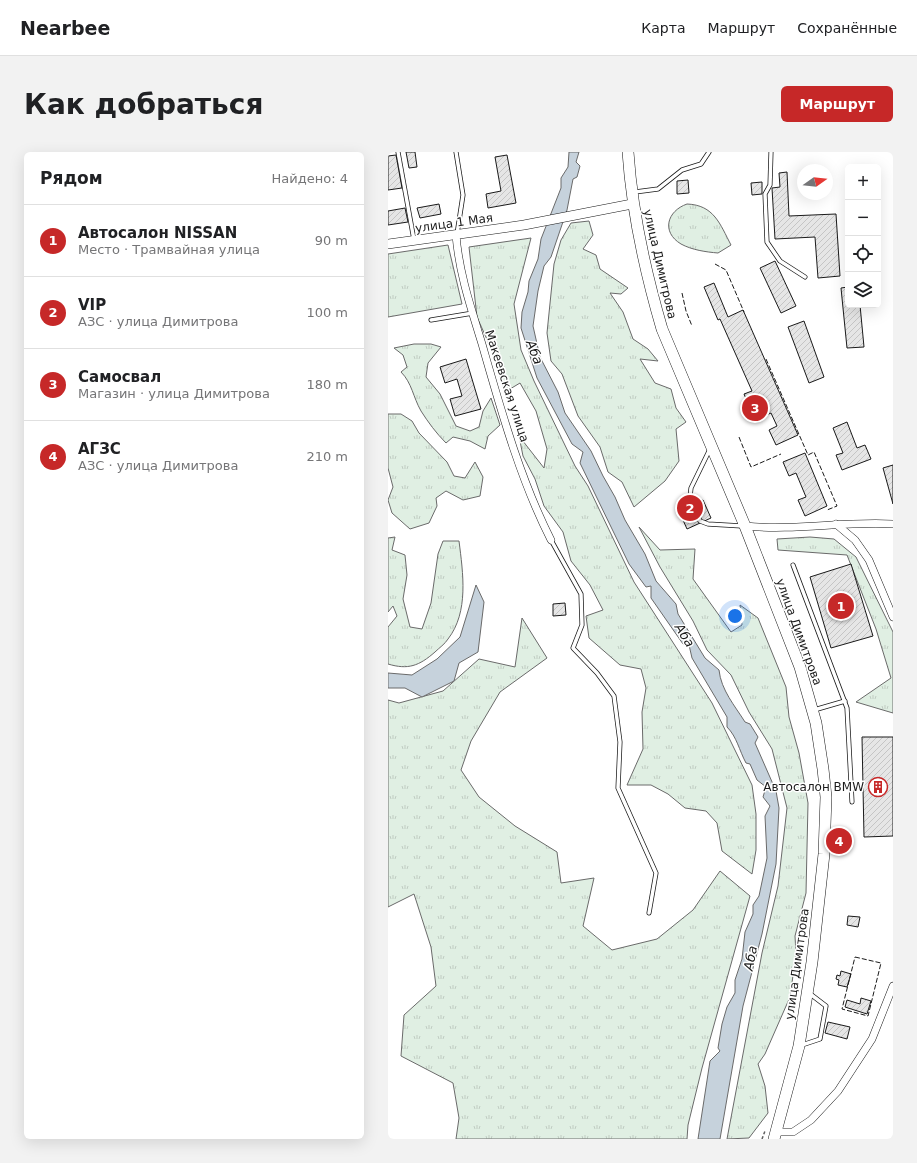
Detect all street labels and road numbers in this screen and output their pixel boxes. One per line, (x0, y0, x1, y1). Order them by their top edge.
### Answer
street label: улица Димитрова (641, 208, 679, 320)
street label: улица 1 Мая (414, 211, 494, 235)
street label: Макеевская улица (482, 328, 532, 444)
street label: улица Димитрова (773, 577, 825, 687)
street label: улица Димитрова (782, 907, 812, 1021)

